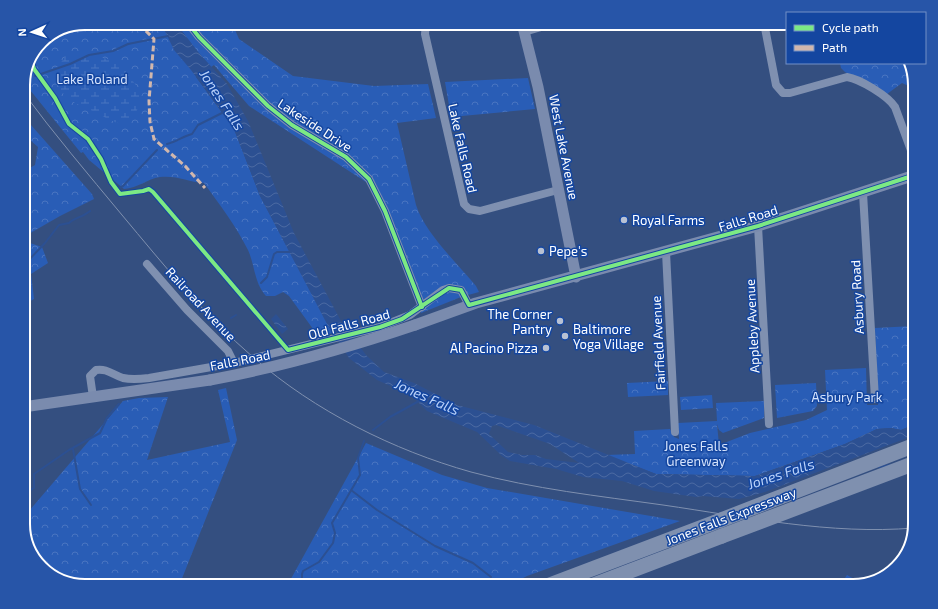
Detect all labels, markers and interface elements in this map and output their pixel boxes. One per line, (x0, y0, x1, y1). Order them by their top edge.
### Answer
north arrow (12, 12, 52, 52)
legend (786, 12, 926, 64)
text: Cycle path (822, 20, 879, 34)
text: N (15, 28, 28, 37)
text: Path (822, 40, 847, 54)
water label: Jones Falls (196, 65, 248, 133)
park label: Lake Roland (56, 71, 128, 87)
street label: West Lake Avenue (546, 93, 582, 201)
street label: Lakeside Drive (275, 95, 355, 155)
street label: Lake Falls Road (445, 102, 481, 194)
street label: Falls Road (716, 201, 780, 235)
place label: Royal Farms (632, 212, 705, 228)
marker: Royal Farms (619, 215, 629, 225)
place label: Pepe's (549, 243, 587, 259)
marker: Pepe's (536, 246, 546, 256)
street label: Asbury Road (847, 260, 867, 334)
street label: Railroad Avenue (163, 264, 239, 344)
street label: Appleby Avenue (742, 279, 762, 373)
street label: Fairfield Avenue (648, 295, 668, 391)
street label: Old Falls Road (306, 305, 392, 343)
place label: The Corner Pantry (487, 306, 552, 337)
marker: The Corner Pantry (555, 316, 565, 326)
place label: Baltimore Yoga Village (573, 321, 644, 352)
marker: Baltimore Yoga Village (560, 331, 570, 341)
place label: Al Pacino Pizza (450, 340, 538, 356)
marker: Al Pacino Pizza (541, 343, 551, 353)
street label: Falls Road (209, 346, 271, 374)
water label: Jones Falls (391, 374, 462, 418)
park label: Asbury Park (812, 389, 883, 405)
park label: Jones Falls Greenway (664, 438, 728, 469)
water label: Jones Falls (744, 455, 816, 493)
street label: Jones Falls Expressway (663, 484, 799, 548)

